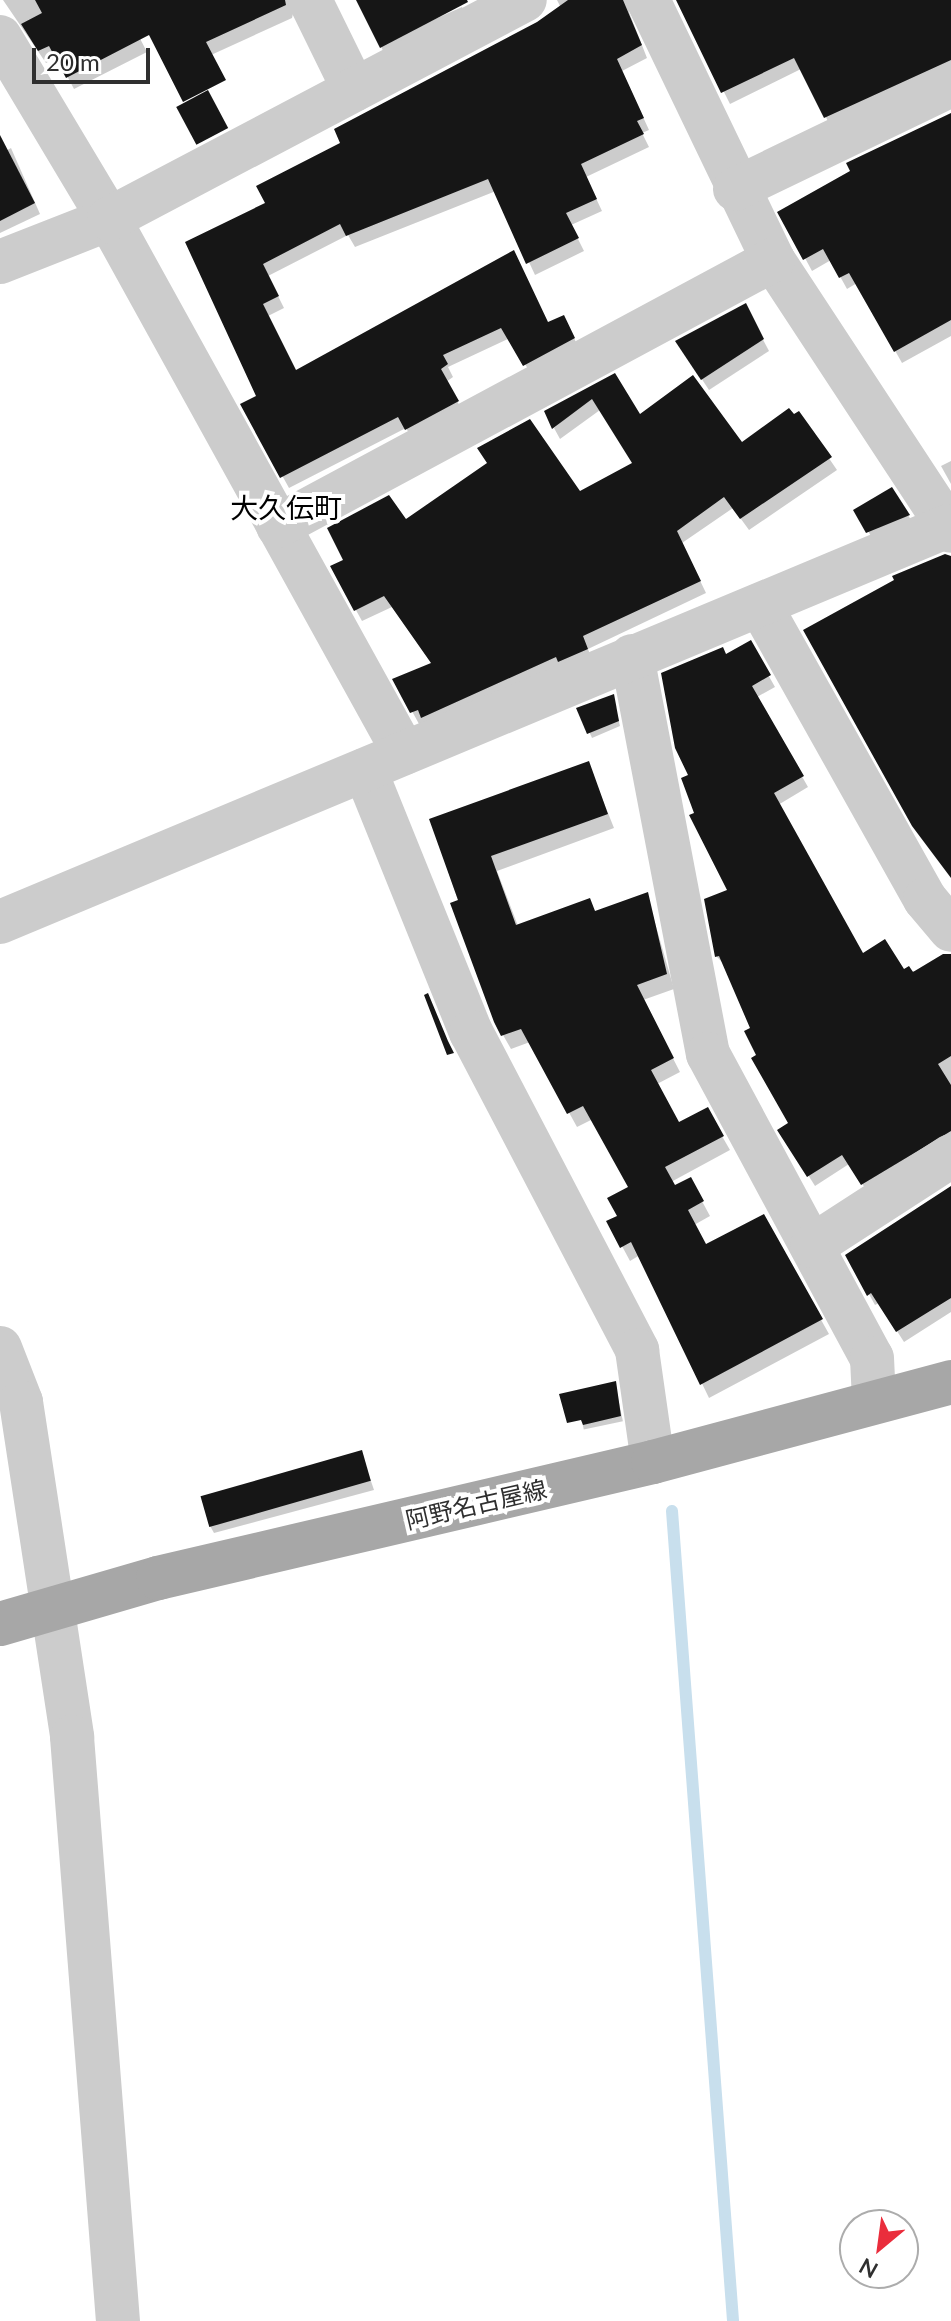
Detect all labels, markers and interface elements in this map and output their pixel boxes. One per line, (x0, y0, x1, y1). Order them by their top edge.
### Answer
scale bar (36, 32, 154, 82)
text: 20 m (46, 47, 100, 76)
district label: 大久伝町 (230, 490, 342, 524)
street label: 阿野名古屋線 (403, 1474, 549, 1534)
north arrow (839, 2209, 919, 2289)
text: N (854, 2253, 882, 2285)

